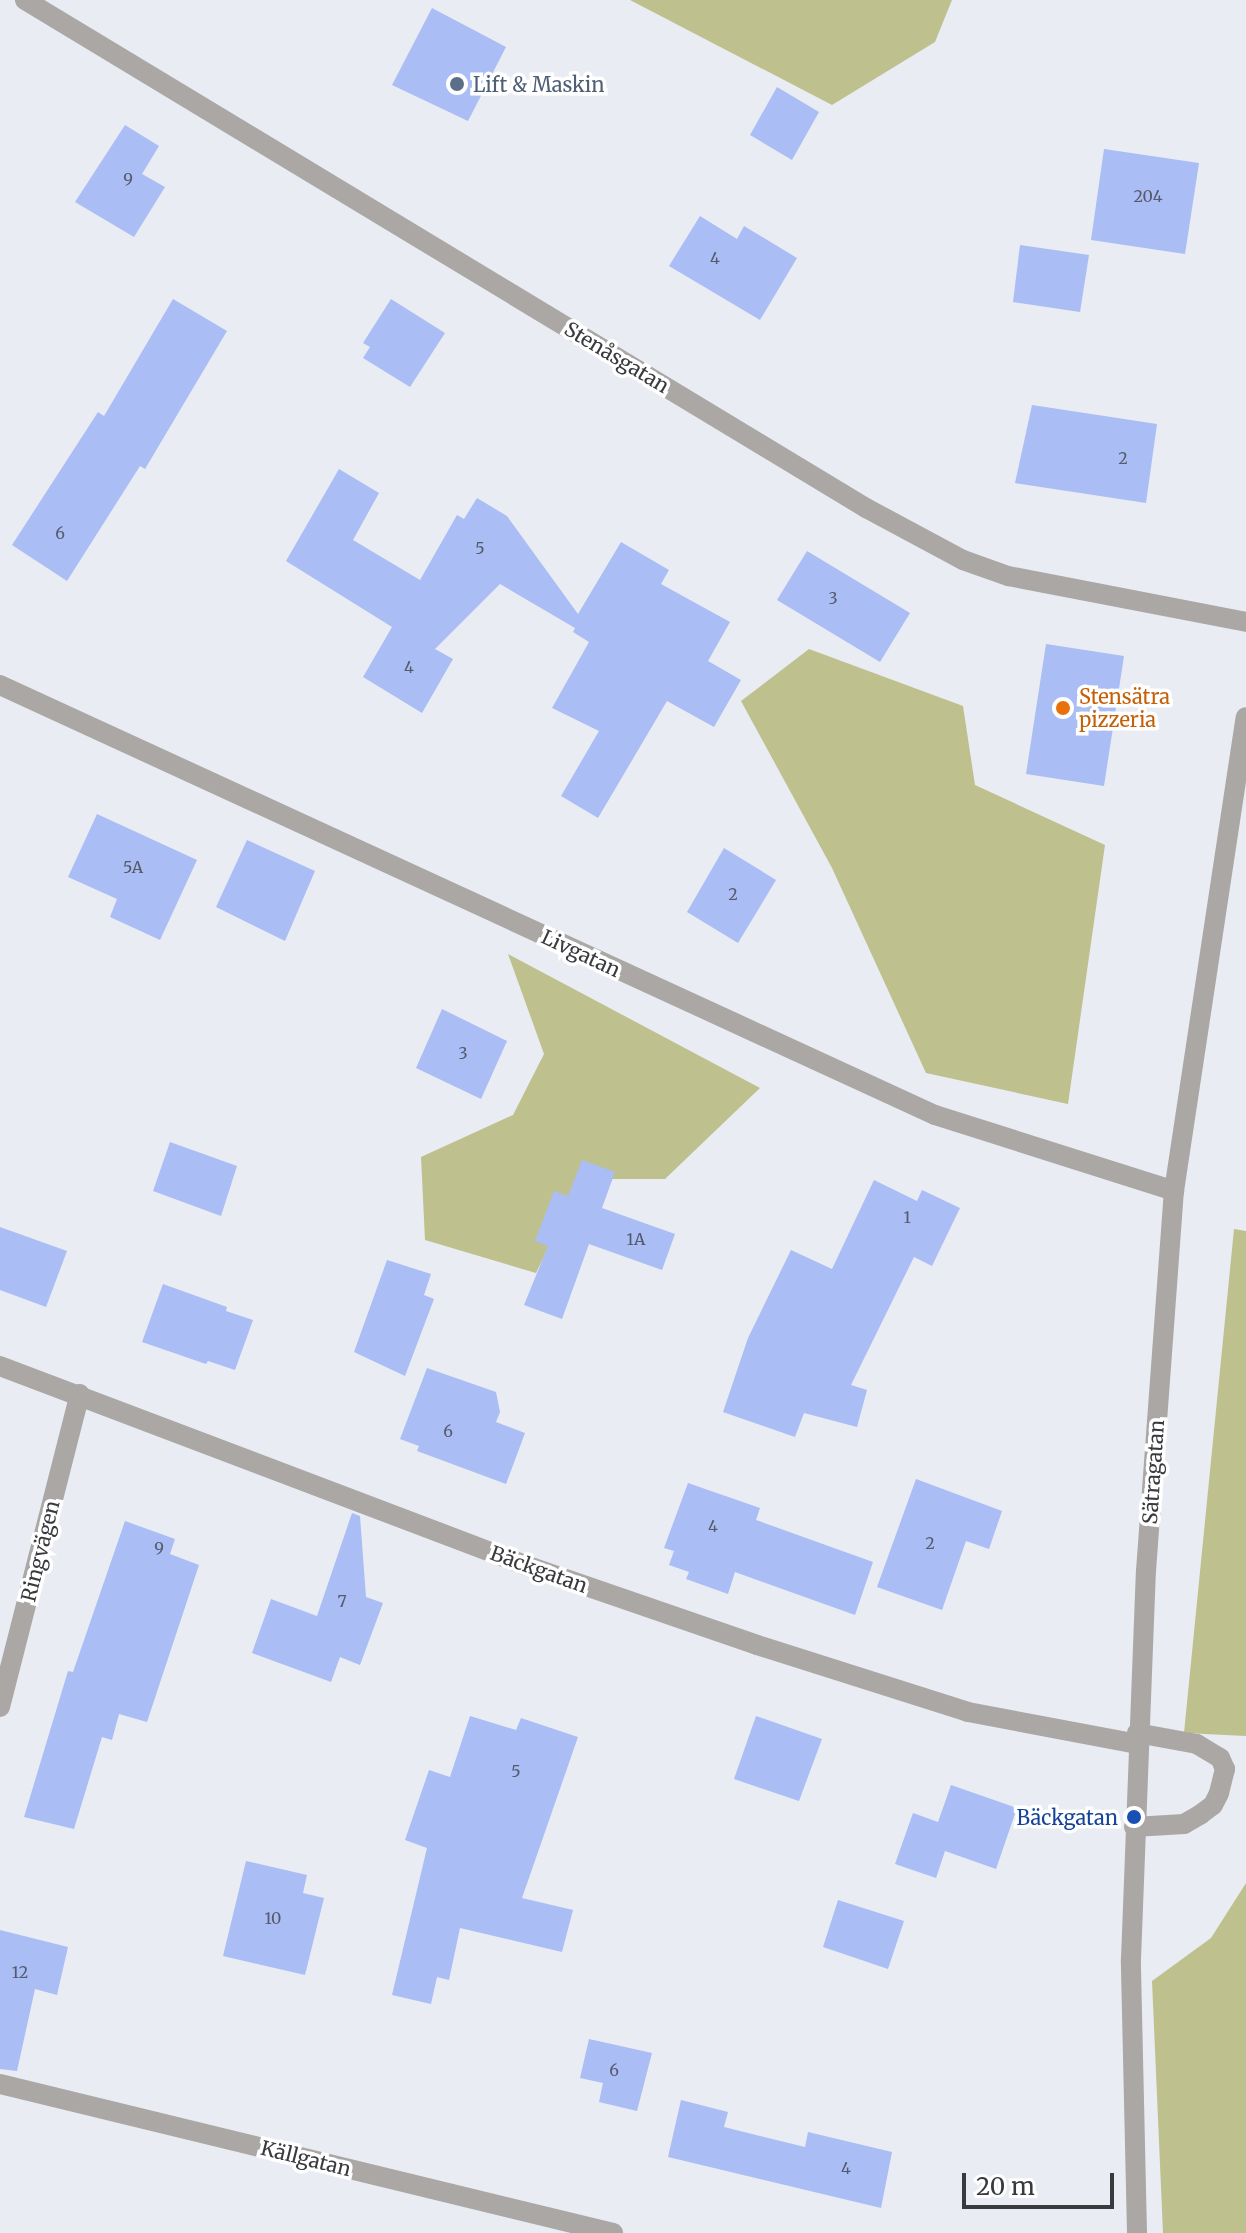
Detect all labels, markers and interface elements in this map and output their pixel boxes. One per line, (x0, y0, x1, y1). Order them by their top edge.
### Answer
place label: Lift & Maskin (473, 72, 605, 96)
marker: Lift & Maskin (448, 75, 466, 93)
house number: 9 (123, 169, 133, 189)
house number: 204 (1133, 186, 1163, 206)
house number: 4 (710, 248, 720, 268)
street label: Stenåsgatan (560, 316, 674, 398)
house number: 2 (1118, 448, 1128, 468)
house number: 6 (55, 523, 65, 543)
house number: 5 (475, 538, 485, 558)
house number: 3 (828, 588, 838, 608)
house number: 4 (404, 657, 414, 677)
place label: Stensätra pizzeria (1079, 684, 1170, 731)
marker: Stensätra pizzeria (1054, 699, 1072, 717)
house number: 5A (123, 857, 143, 877)
house number: 2 (728, 884, 738, 904)
street label: Livgatan (538, 924, 624, 982)
house number: 3 (458, 1043, 468, 1063)
house number: 1 (903, 1207, 911, 1227)
house number: 1A (627, 1229, 645, 1249)
street label: Sätragatan (1137, 1419, 1169, 1525)
house number: 6 (443, 1421, 453, 1441)
street label: Ringvägen (16, 1498, 64, 1604)
house number: 4 (708, 1516, 718, 1536)
house number: 2 (925, 1533, 935, 1553)
house number: 9 (154, 1538, 164, 1558)
street label: Bäckgatan (487, 1540, 591, 1598)
house number: 7 (337, 1591, 347, 1611)
house number: 5 (511, 1761, 521, 1781)
place label: Bäckgatan (1017, 1805, 1118, 1829)
marker: Bäckgatan (1125, 1808, 1143, 1826)
house number: 10 (265, 1908, 281, 1928)
house number: 12 (12, 1962, 28, 1982)
house number: 6 (609, 2060, 619, 2080)
street label: Källgatan (258, 2135, 354, 2181)
scale bar (966, 2157, 1118, 2207)
house number: 4 (841, 2158, 851, 2178)
text: 20 m (976, 2171, 1035, 2202)

